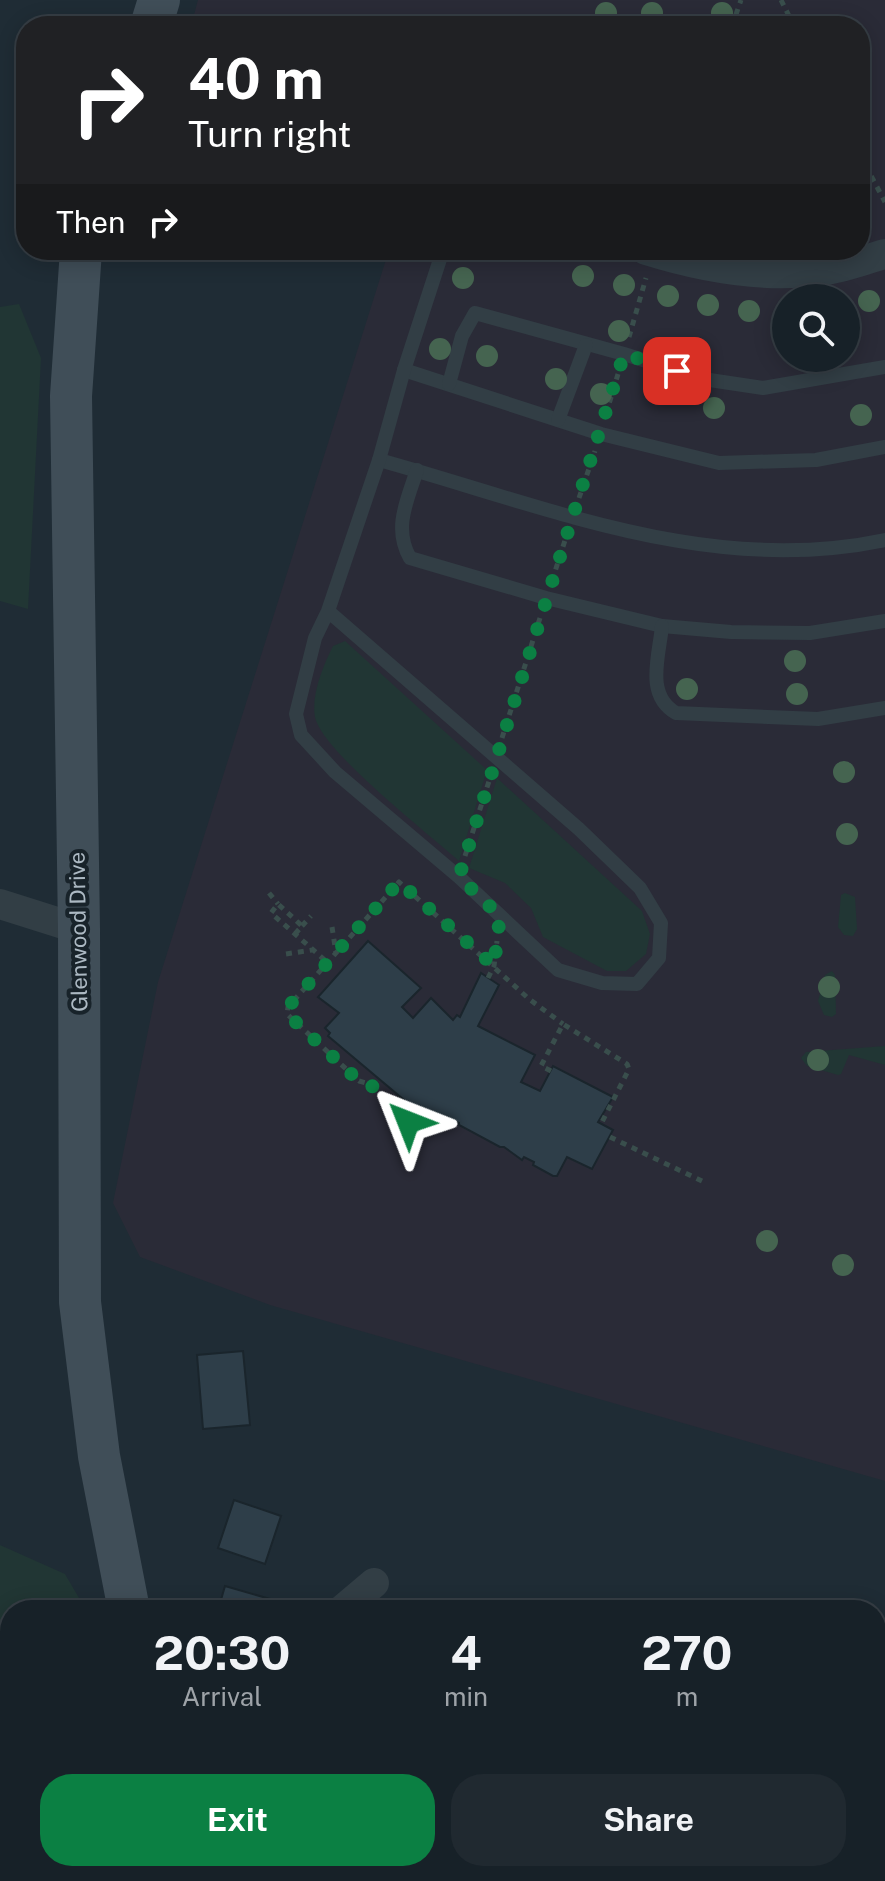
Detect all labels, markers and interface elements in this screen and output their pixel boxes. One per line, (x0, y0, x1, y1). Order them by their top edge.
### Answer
text: 40 m (188, 46, 324, 112)
icon: right (56, 48, 160, 152)
text: Turn right (188, 113, 351, 155)
icon: right (141, 200, 185, 244)
text: Then (56, 204, 125, 240)
map controls (772, 284, 860, 372)
button: search (772, 284, 860, 372)
pin (643, 337, 711, 405)
icon: arrive (655, 349, 699, 393)
street label: Glenwood Drive (64, 852, 92, 1012)
position arrow (366, 1080, 450, 1164)
text: 20:30 (153, 1624, 291, 1681)
text: 4 (450, 1624, 482, 1681)
text: 270 (642, 1624, 733, 1681)
text: Arrival (182, 1681, 262, 1712)
text: min (444, 1681, 488, 1712)
text: m (676, 1681, 698, 1712)
button: Exit (40, 1774, 435, 1866)
button: Share (451, 1774, 846, 1866)

